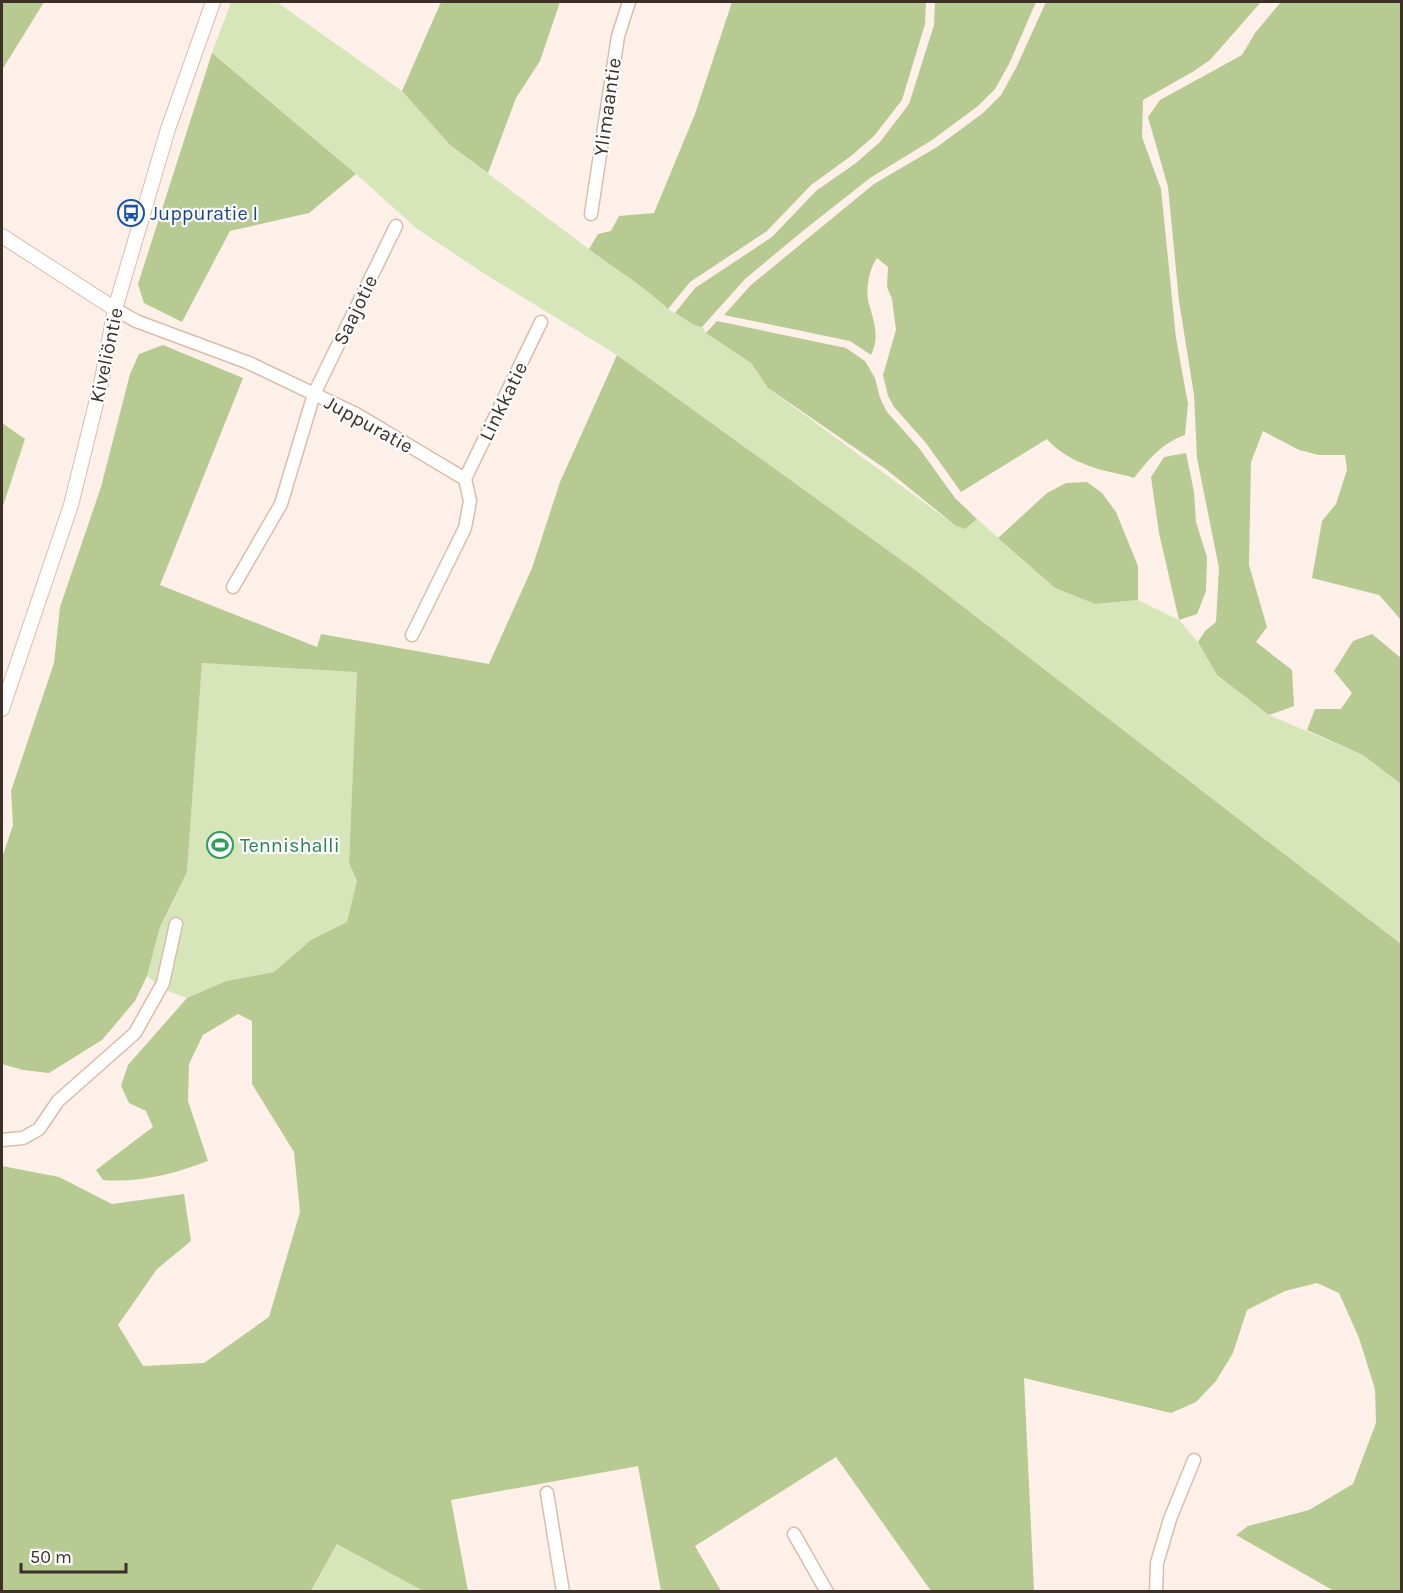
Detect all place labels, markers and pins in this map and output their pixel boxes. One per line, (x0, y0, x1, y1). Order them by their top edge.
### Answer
bus stop icon: Juppuratie I (116, 198, 146, 228)
place label: Juppuratie I (150, 202, 258, 225)
sports icon: Tennishalli (205, 830, 235, 860)
place label: Tennishalli (240, 834, 340, 857)

